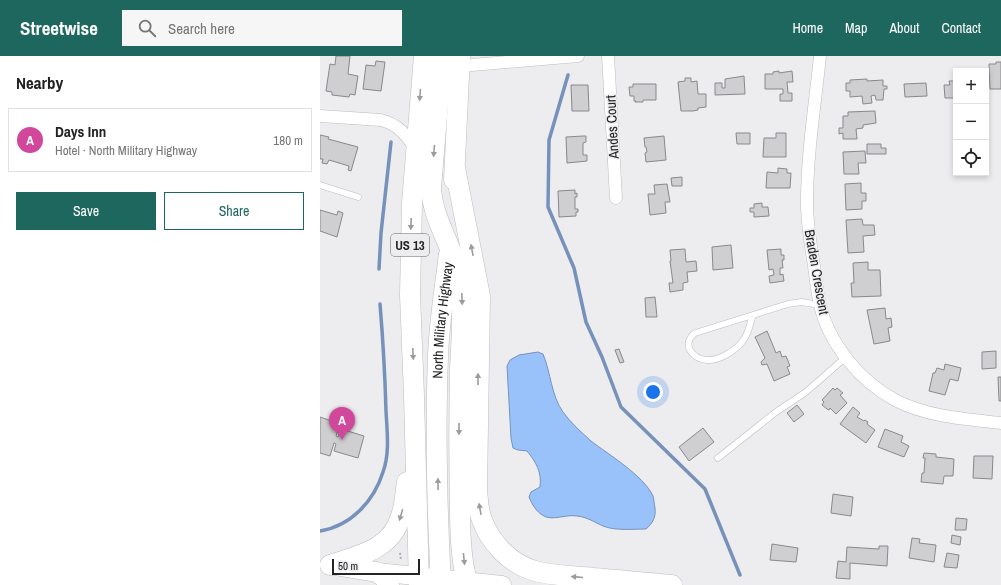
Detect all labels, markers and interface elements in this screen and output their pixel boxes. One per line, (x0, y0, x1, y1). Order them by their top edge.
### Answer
search box (122, 10, 402, 46)
text: Streetwise (20, 15, 98, 41)
icon: search (136, 17, 158, 39)
text: Search here (168, 18, 235, 39)
text: Home (792, 19, 823, 37)
text: Map (845, 19, 867, 37)
text: About (889, 19, 919, 37)
text: Contact (941, 19, 981, 37)
map controls (953, 68, 989, 176)
button: + (953, 68, 989, 104)
text: Nearby (16, 71, 63, 94)
one-way arrow (417, 89, 424, 101)
street label: Andes Court (601, 95, 623, 160)
button: − (953, 104, 989, 140)
text: Days Inn (55, 121, 106, 142)
text: A (26, 132, 34, 149)
text: 180 m (273, 132, 303, 149)
button: locate (953, 140, 989, 176)
text: Hotel · North Military Highway (55, 142, 197, 159)
one-way arrow (430, 145, 437, 157)
button: Save (16, 192, 156, 230)
button: Share (164, 192, 304, 230)
one-way arrow (408, 218, 414, 231)
street label: Braden Crescent (801, 228, 833, 316)
road number: US 13 (391, 234, 429, 256)
one-way arrow (469, 244, 475, 256)
street label: North Military Highway (428, 261, 457, 379)
one-way arrow (458, 293, 465, 305)
one-way arrow (409, 348, 416, 360)
one-way arrow (475, 372, 481, 385)
your location (643, 382, 663, 402)
pin: A (329, 407, 355, 440)
one-way arrow (456, 423, 462, 436)
one-way arrow (434, 478, 441, 490)
one-way arrow (476, 503, 482, 515)
one-way arrow (398, 509, 404, 521)
one-way arrow (461, 553, 467, 565)
scale bar (332, 557, 420, 576)
text: 50 m (338, 559, 358, 573)
one-way arrow (571, 573, 583, 580)

